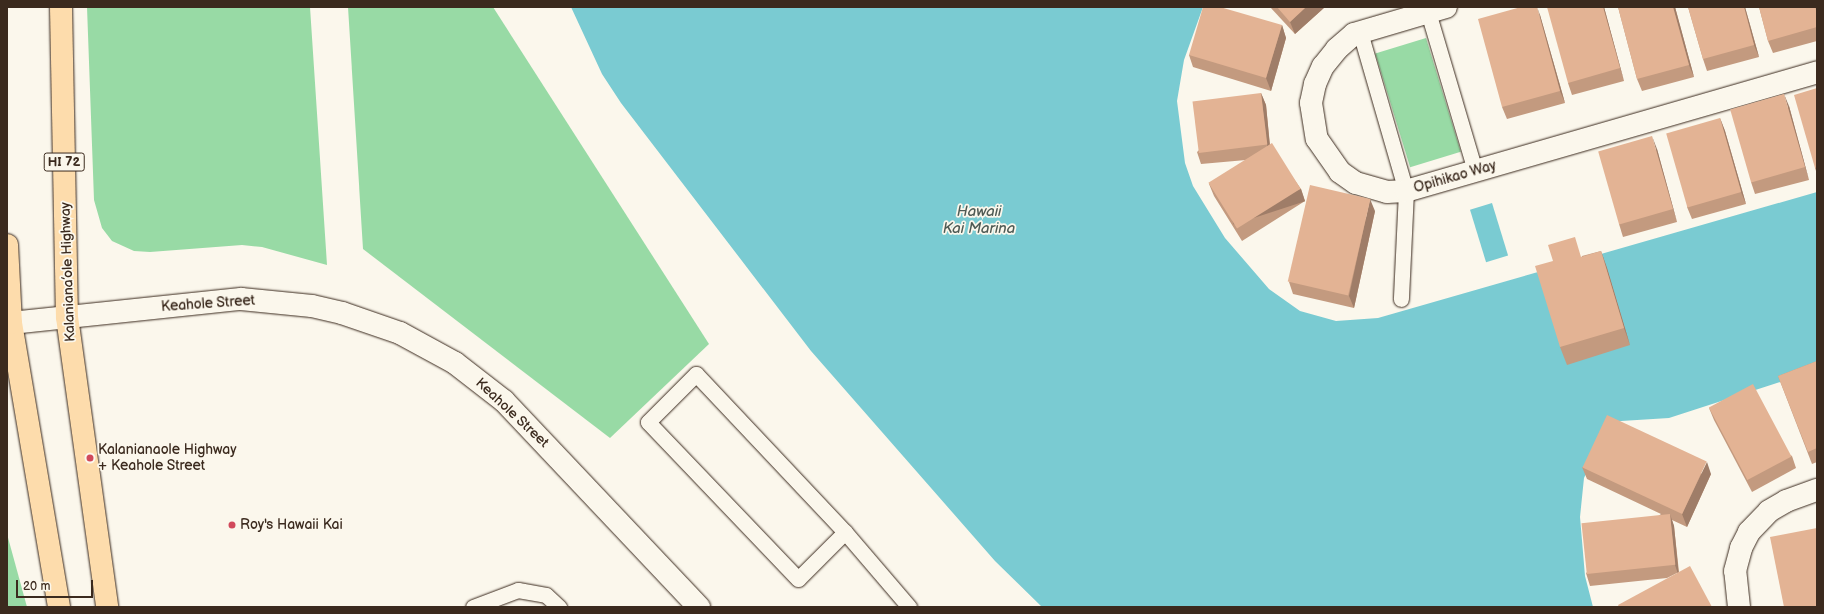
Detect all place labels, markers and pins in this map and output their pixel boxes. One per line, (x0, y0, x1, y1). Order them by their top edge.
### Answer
place label: Kalanianaole Highway + Keahole Street (98, 442, 236, 474)
marker: Kalanianaole Highway + Keahole Street (85, 453, 95, 463)
place label: Roy's Hawaii Kai (240, 517, 343, 533)
marker: Roy's Hawaii Kai (227, 520, 237, 530)

